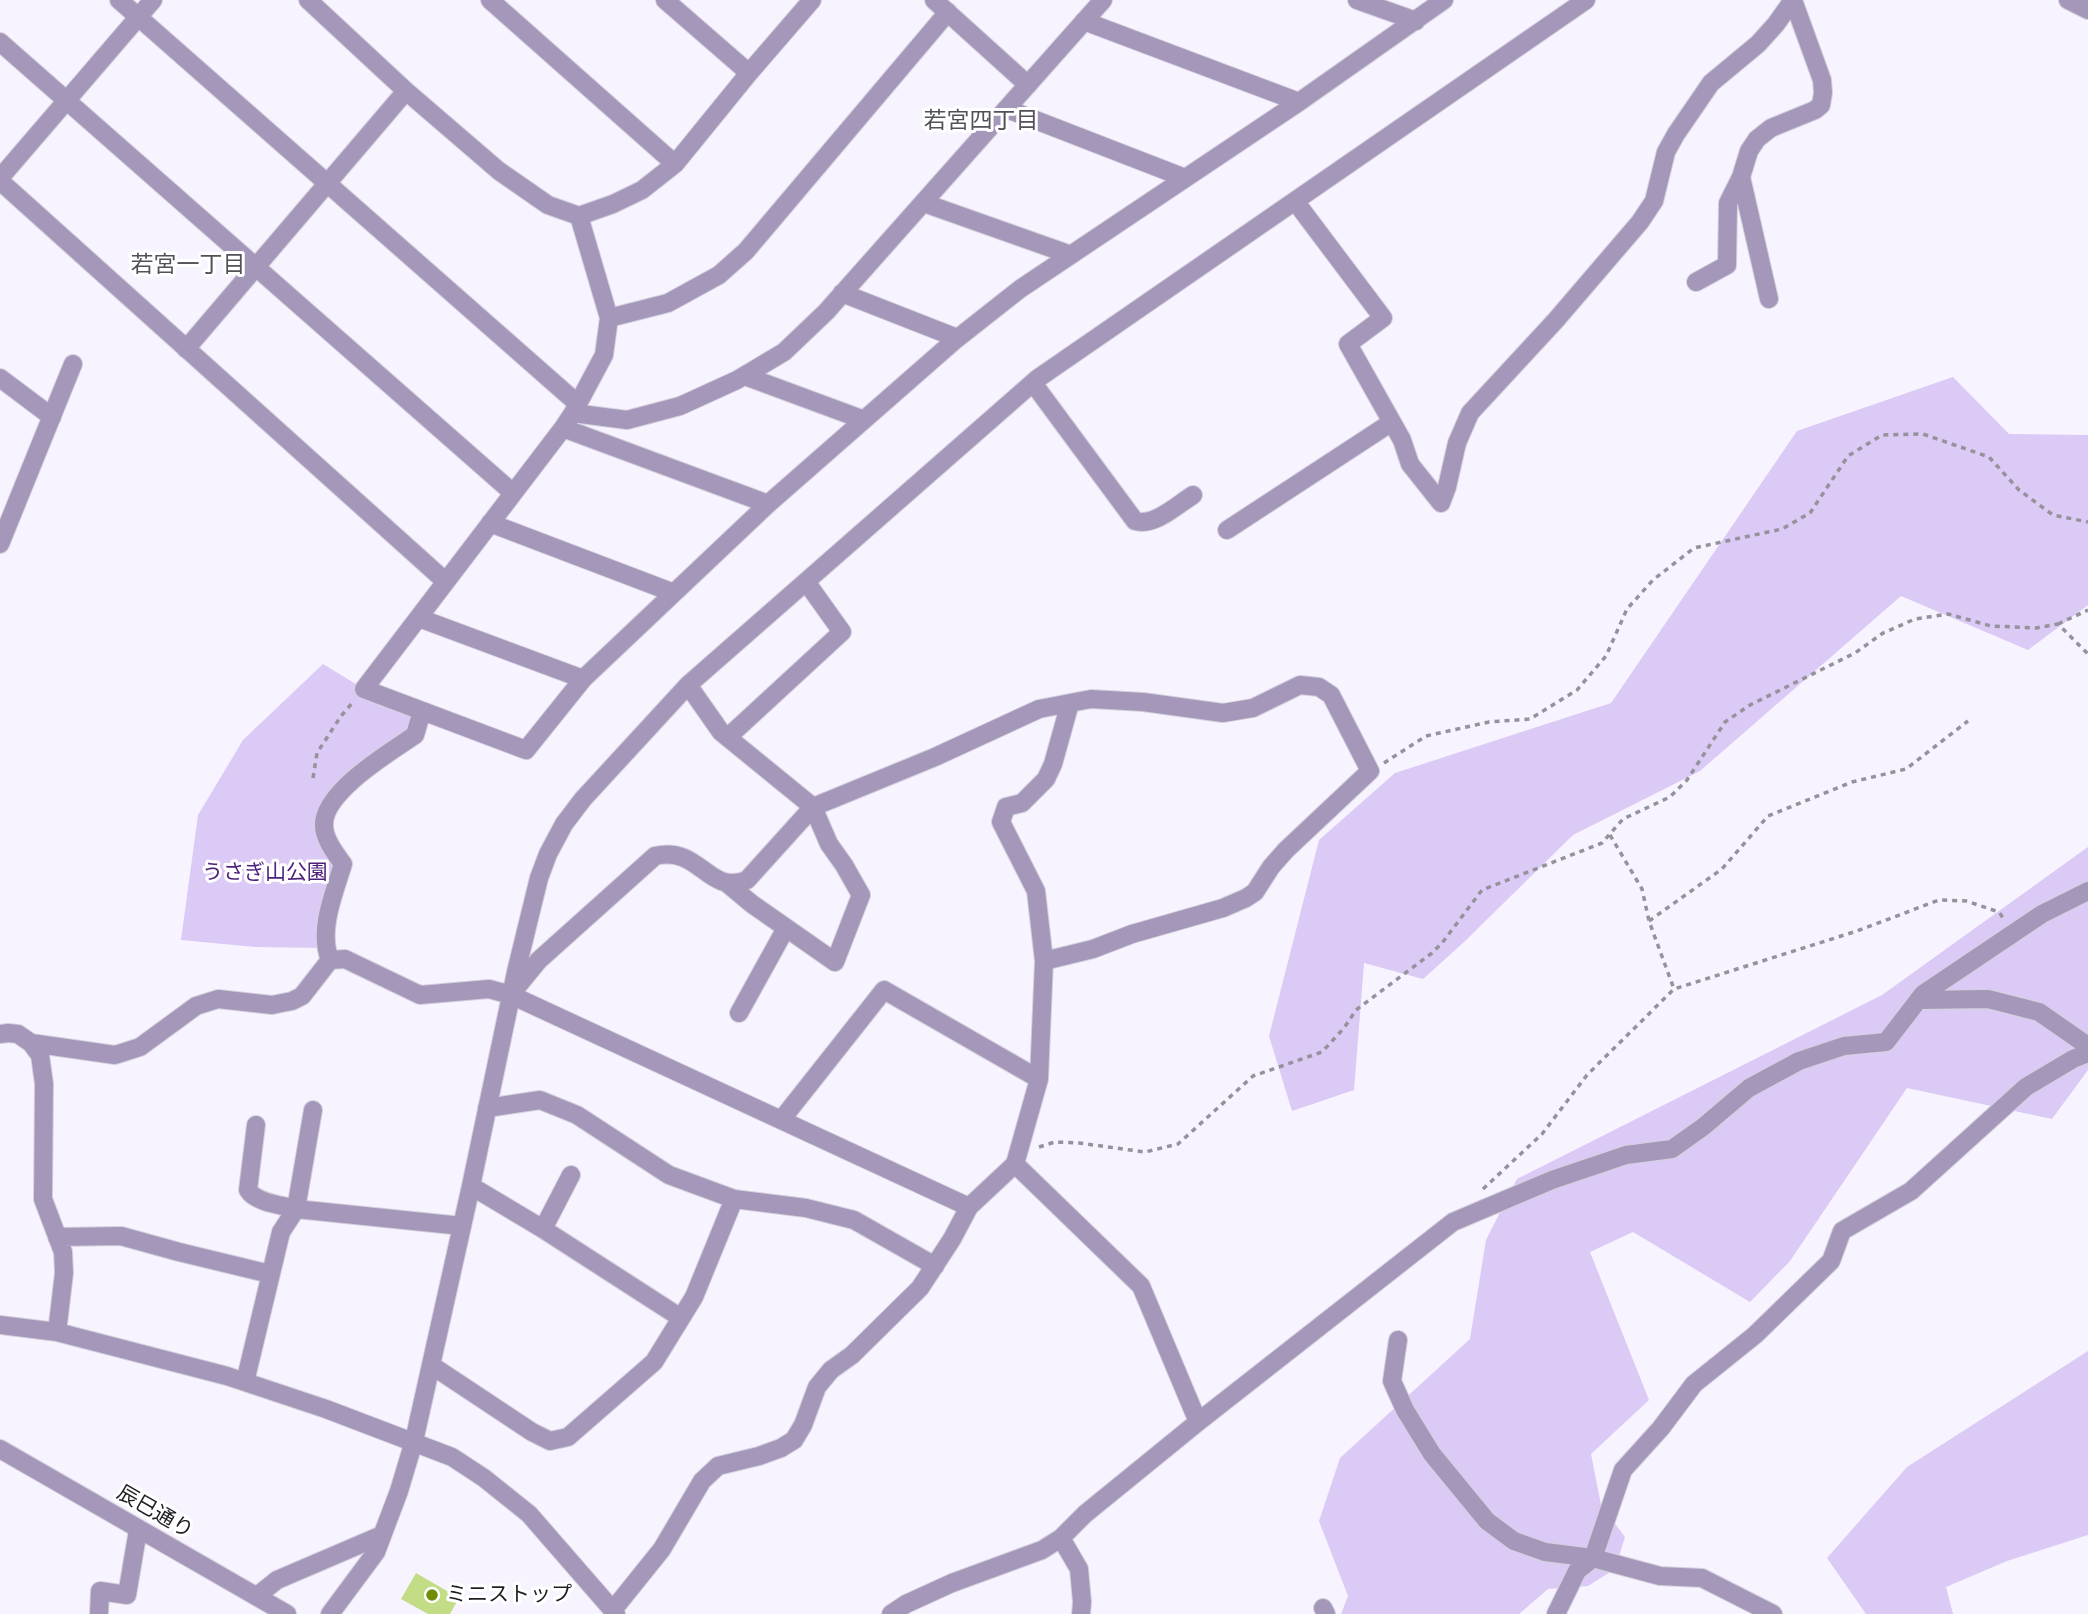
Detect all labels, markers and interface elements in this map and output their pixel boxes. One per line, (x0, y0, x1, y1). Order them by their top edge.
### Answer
district label: 若宮四丁目 (924, 107, 1038, 135)
district label: 若宮一丁目 (131, 251, 245, 279)
park label: うさぎ山公園 (202, 860, 328, 886)
street label: 辰巳通り (112, 1480, 198, 1544)
place label: ミニストップ (446, 1582, 572, 1608)
marker: ミニストップ (424, 1587, 440, 1603)

